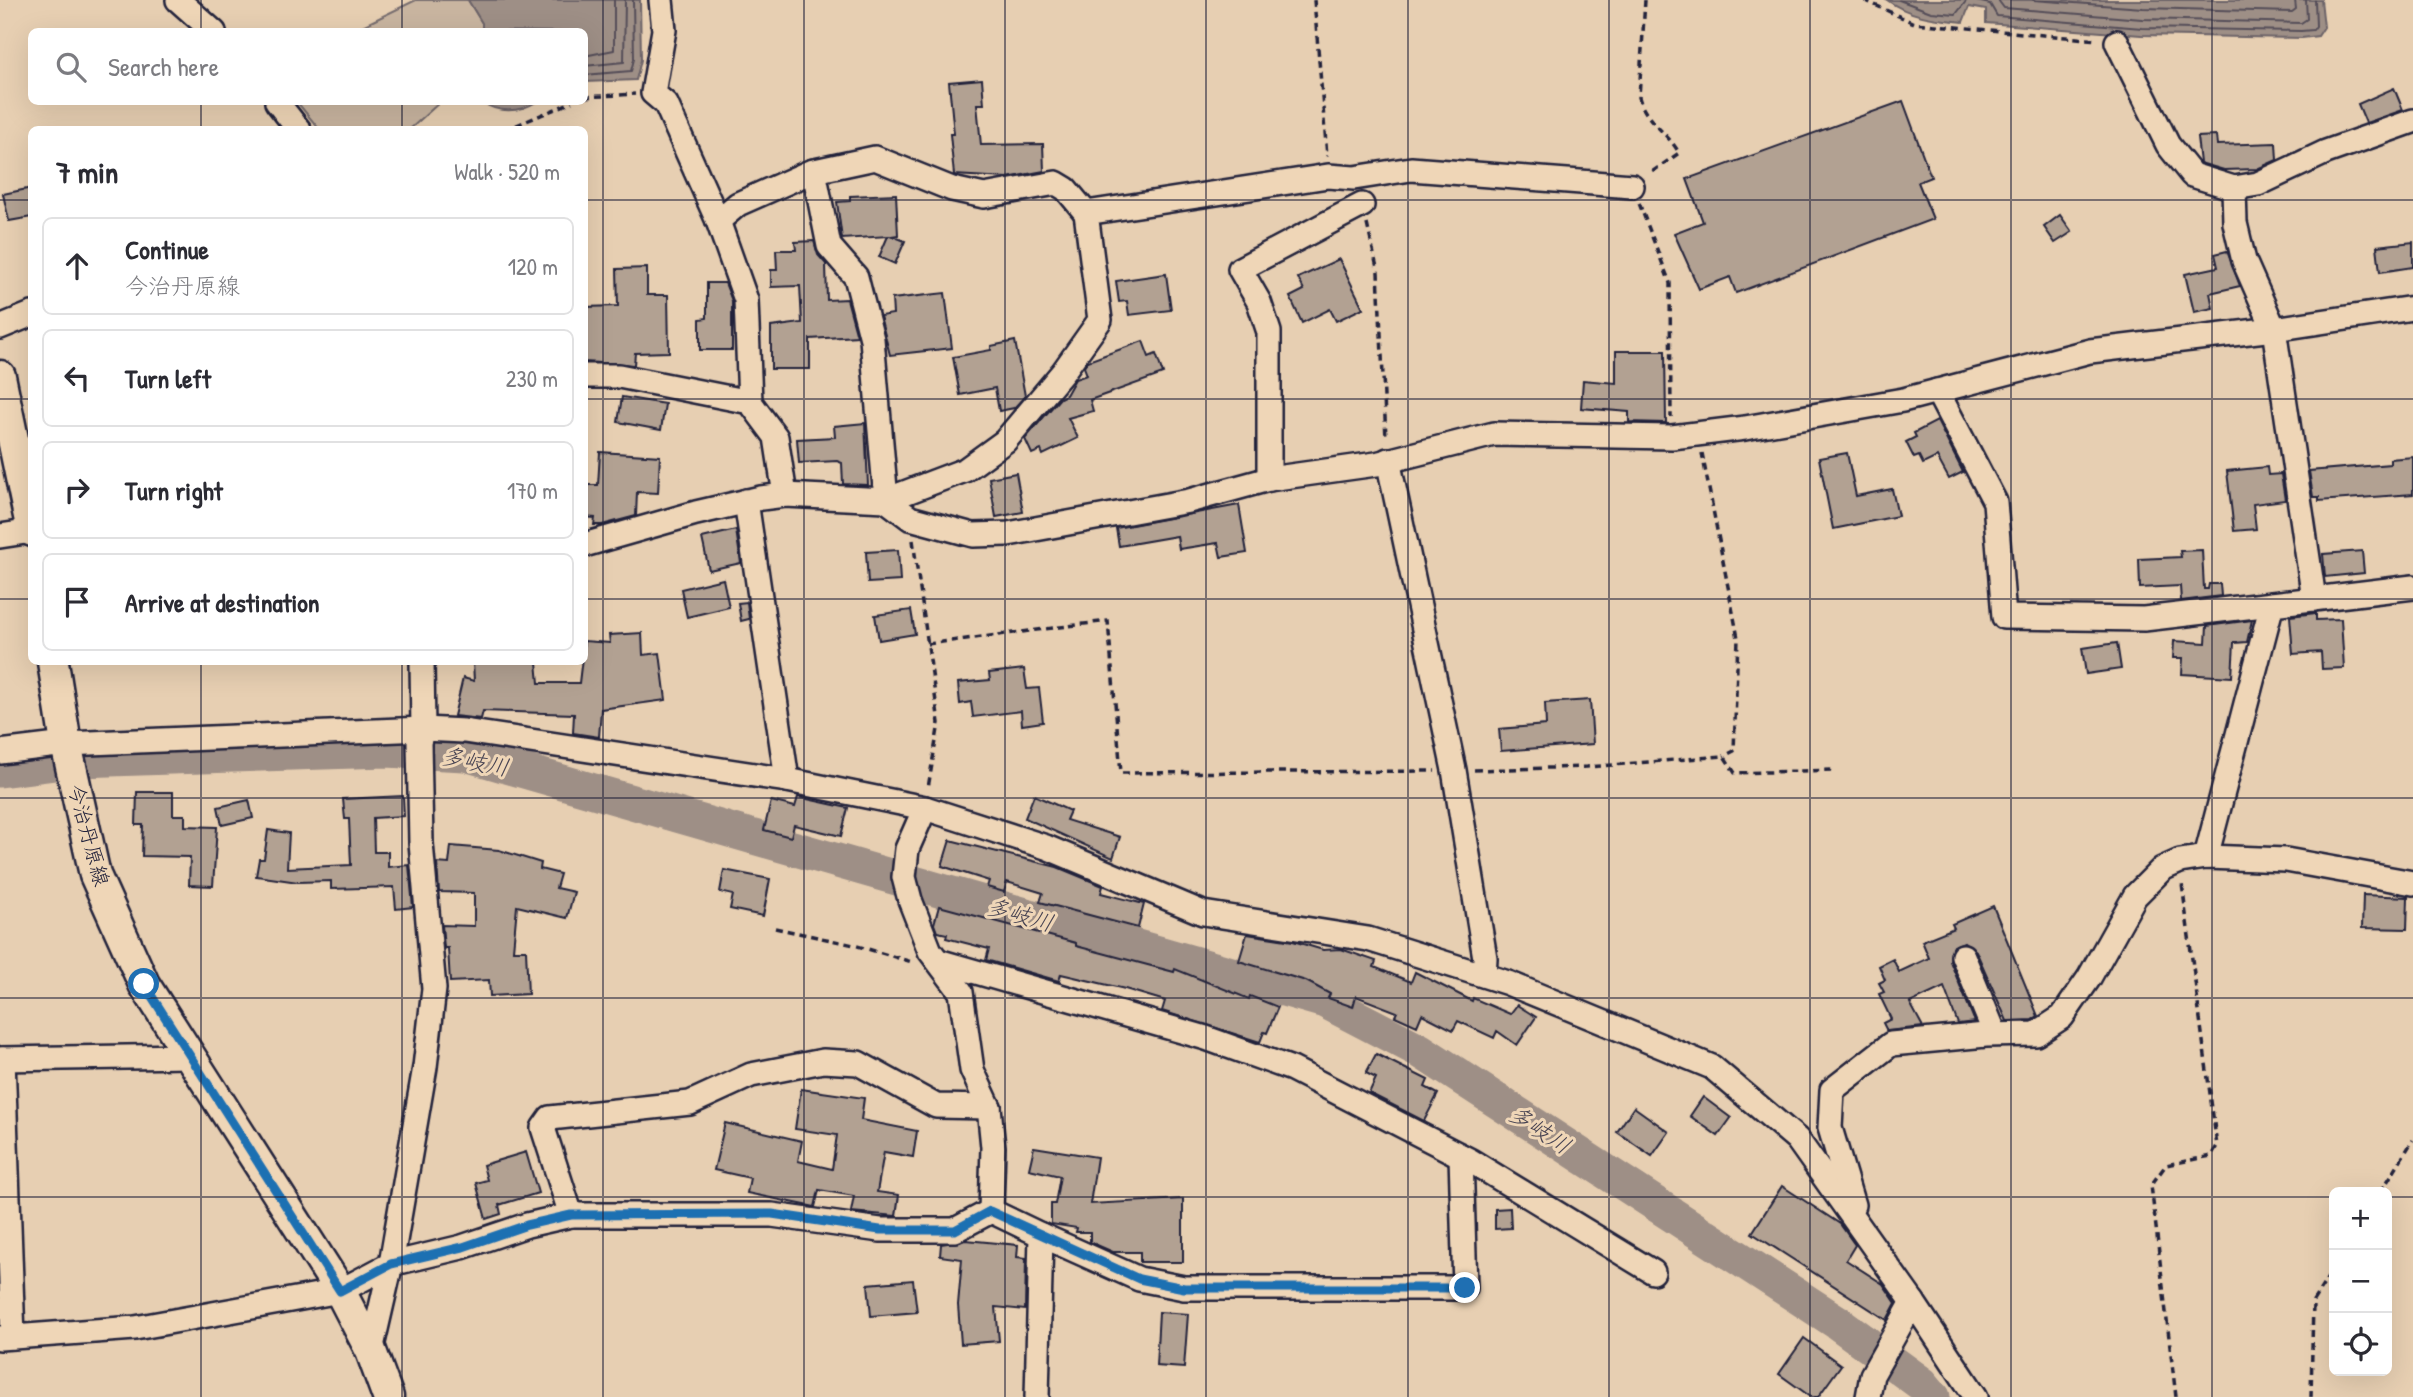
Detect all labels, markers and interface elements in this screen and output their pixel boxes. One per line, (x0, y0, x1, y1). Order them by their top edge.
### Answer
search box (28, 28, 588, 105)
icon: search (52, 48, 90, 86)
text: Search here (108, 49, 219, 84)
text: 7 min (56, 152, 118, 192)
text: Walk · 520 m (454, 156, 560, 187)
text: Continue (125, 232, 209, 267)
icon: ahead (58, 247, 96, 285)
text: 120 m (508, 251, 558, 282)
text: 今治丹原線 (125, 270, 240, 301)
icon: left (58, 359, 96, 397)
text: Turn left (125, 361, 211, 396)
text: 230 m (506, 363, 558, 394)
icon: right (58, 471, 96, 509)
text: Turn right (125, 473, 223, 508)
text: 170 m (507, 475, 558, 506)
icon: arrive (58, 583, 96, 621)
text: Arrive at destination (125, 585, 320, 620)
water label: 多岐川 (438, 739, 512, 783)
street label: 今治丹原線 (61, 781, 117, 889)
water label: 多岐川 (983, 890, 1057, 938)
route start (128, 968, 159, 999)
water label: 多岐川 (1503, 1097, 1577, 1161)
map controls (2329, 1187, 2392, 1376)
button: + (2329, 1187, 2392, 1250)
button: − (2329, 1250, 2392, 1313)
route end (1449, 1272, 1480, 1303)
button: locate (2329, 1313, 2392, 1376)

